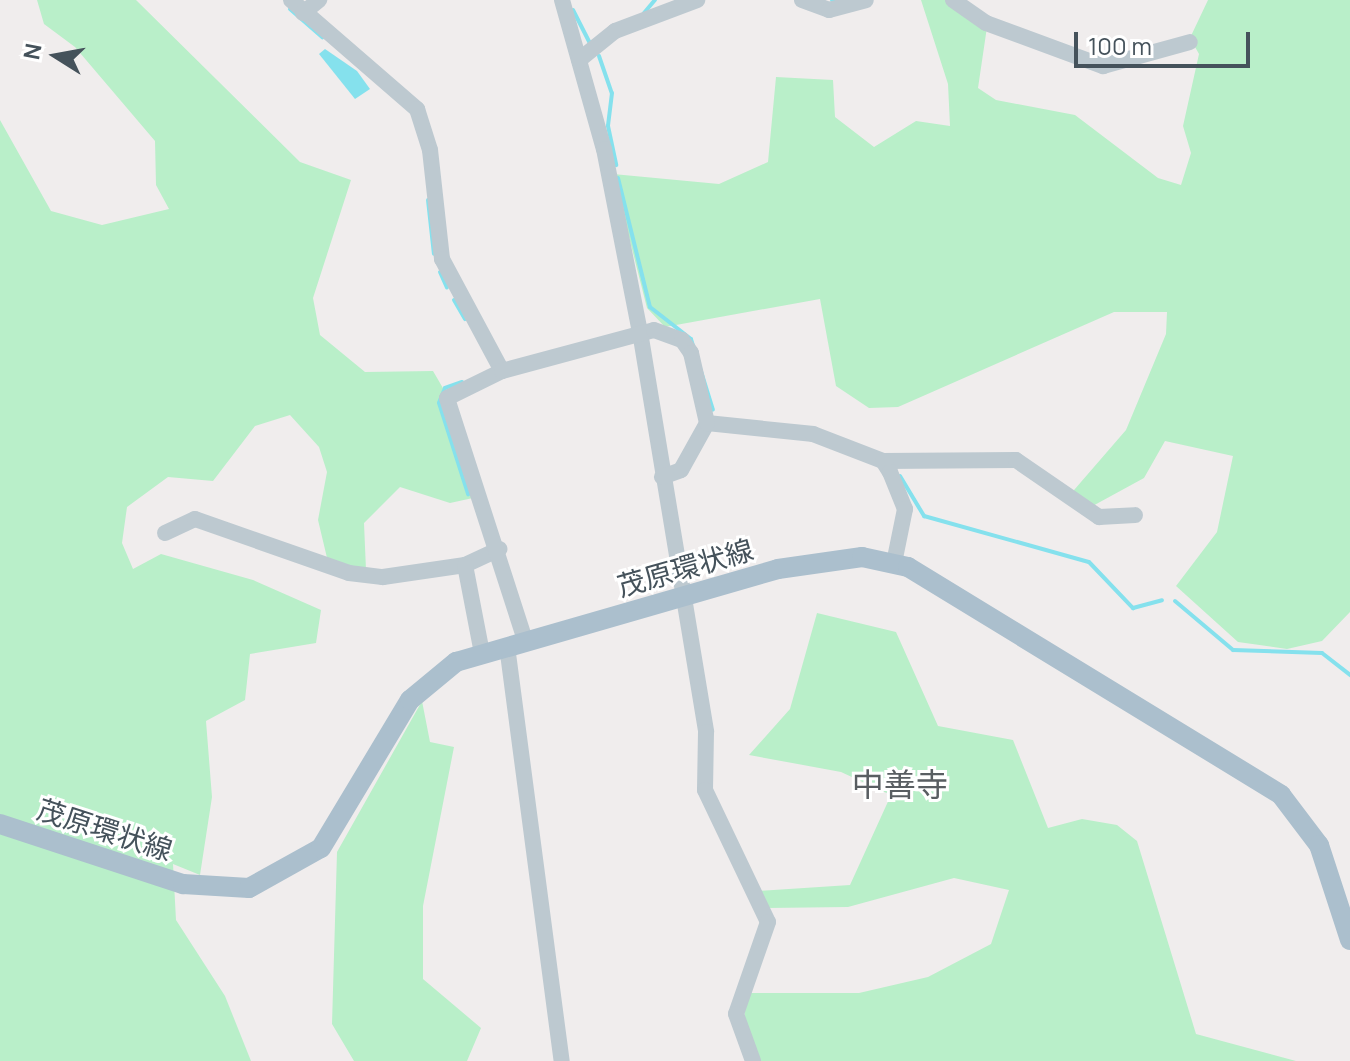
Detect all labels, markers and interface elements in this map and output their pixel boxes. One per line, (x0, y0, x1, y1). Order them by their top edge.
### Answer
north arrow (16, 16, 96, 96)
scale bar (1078, 16, 1254, 66)
text: 100 m (1088, 29, 1152, 62)
text: N (16, 41, 49, 62)
street label: 茂原環状線 (613, 532, 757, 602)
district label: 中善寺 (852, 765, 948, 803)
street label: 茂原環状線 (33, 791, 177, 867)

